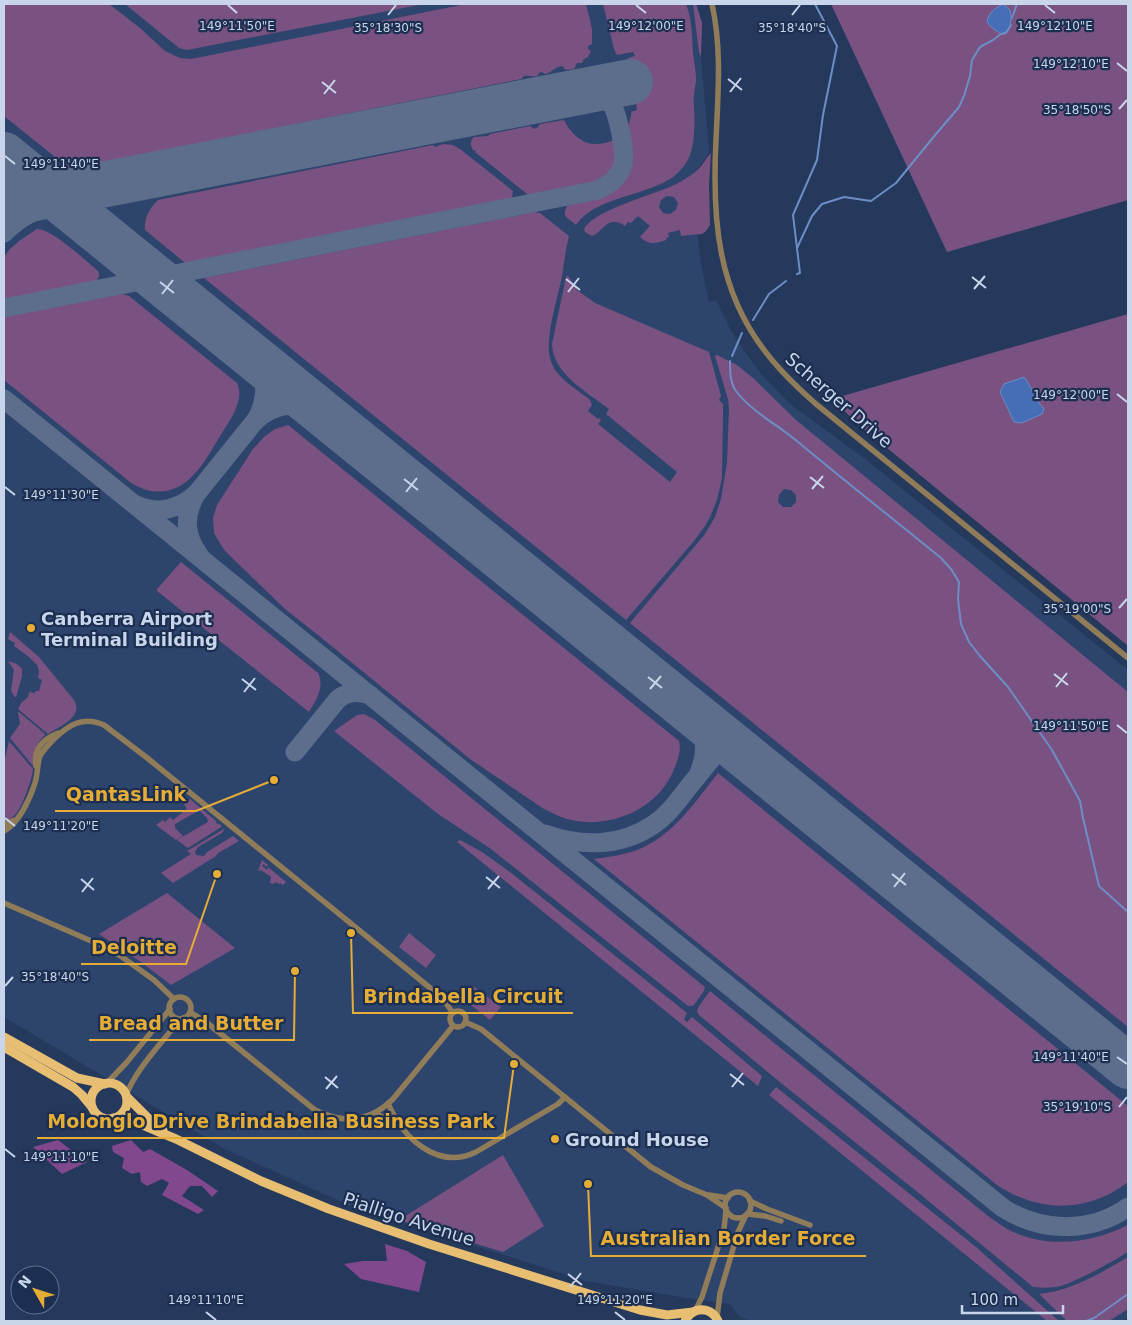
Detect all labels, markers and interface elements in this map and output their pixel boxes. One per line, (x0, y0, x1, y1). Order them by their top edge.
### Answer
text: 149°11'50"E (199, 19, 275, 33)
text: 149°12'00"E (608, 19, 684, 33)
text: 149°12'10"E (1017, 19, 1093, 33)
text: 35°18'30"S (354, 21, 422, 35)
text: 35°18'40"S (758, 21, 826, 35)
text: 149°12'10"E (1033, 57, 1109, 71)
text: 35°18'50"S (1043, 103, 1111, 117)
text: 149°11'40"E (23, 157, 99, 171)
street label: Scherger Drive (781, 348, 897, 452)
text: 149°12'00"E (1033, 388, 1109, 402)
text: 149°11'30"E (23, 488, 99, 502)
text: 35°19'00"S (1043, 602, 1111, 616)
place label: Canberra Airport Terminal Building (41, 608, 218, 650)
marker: Canberra Airport Terminal Building (25, 622, 37, 634)
text: 149°11'50"E (1033, 719, 1109, 733)
callout: QantasLink (55, 777, 196, 811)
text: QantasLink (66, 783, 187, 805)
text: 149°11'20"E (23, 819, 99, 833)
callout: Deloitte (81, 930, 186, 964)
text: Deloitte (91, 936, 177, 958)
text: 35°18'40"S (21, 970, 89, 984)
callout: Brindabella Circuit (353, 979, 573, 1013)
text: Brindabella Circuit (363, 985, 563, 1007)
callout: Bread and Butter (89, 1006, 294, 1040)
text: Bread and Butter (99, 1012, 284, 1034)
text: 149°11'40"E (1033, 1050, 1109, 1064)
text: 35°19'10"S (1043, 1100, 1111, 1114)
callout: Molonglo Drive Brindabella Business Park (37, 1104, 504, 1138)
text: Molonglo Drive Brindabella Business Park (47, 1110, 495, 1132)
place label: Ground House (565, 1129, 709, 1150)
marker: Ground House (549, 1133, 561, 1145)
text: 149°11'10"E (23, 1150, 99, 1164)
street label: Pialligo Avenue (341, 1188, 477, 1250)
callout: Australian Border Force (591, 1222, 866, 1256)
text: Australian Border Force (601, 1227, 855, 1249)
north arrow (10, 1265, 60, 1315)
text: N (15, 1272, 35, 1291)
scale bar (962, 1282, 1063, 1314)
text: 100 m (970, 1291, 1018, 1309)
text: 149°11'10"E (168, 1293, 244, 1307)
text: 149°11'20"E (577, 1293, 653, 1307)

